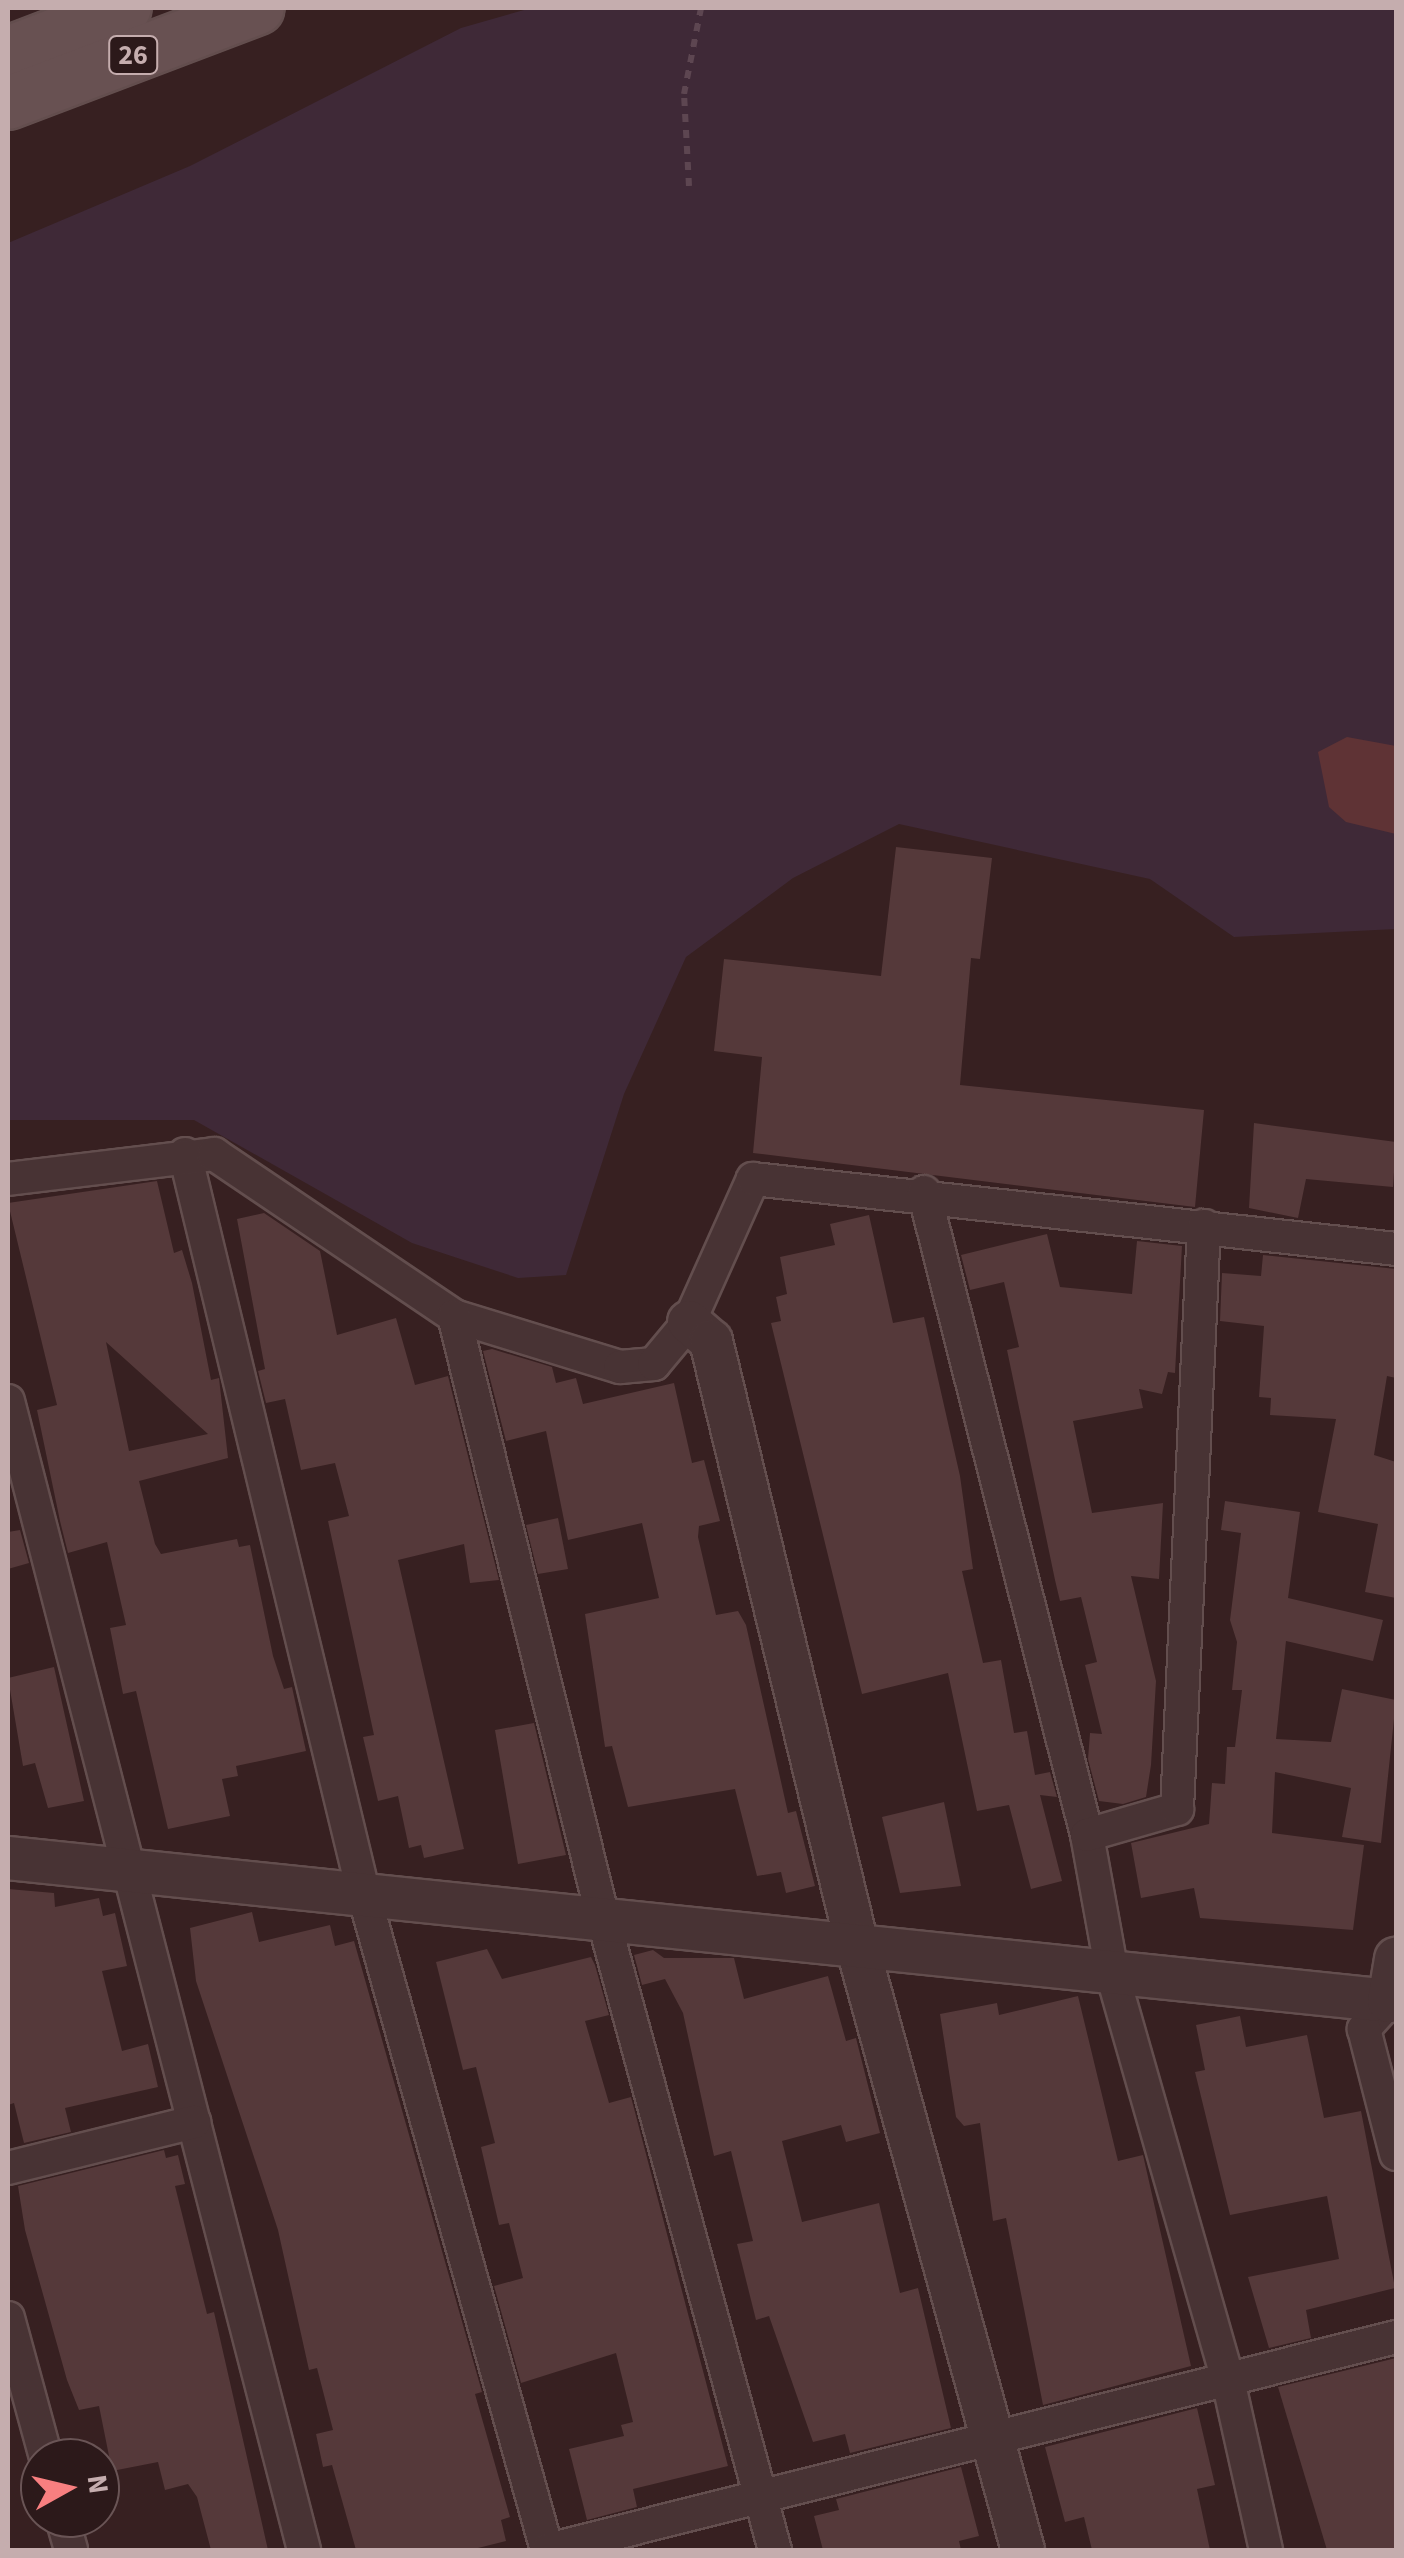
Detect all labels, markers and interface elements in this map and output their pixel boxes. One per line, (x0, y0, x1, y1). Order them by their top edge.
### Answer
road number: 26 (108, 32, 158, 78)
north arrow (20, 2438, 120, 2538)
text: N (77, 2472, 119, 2496)

